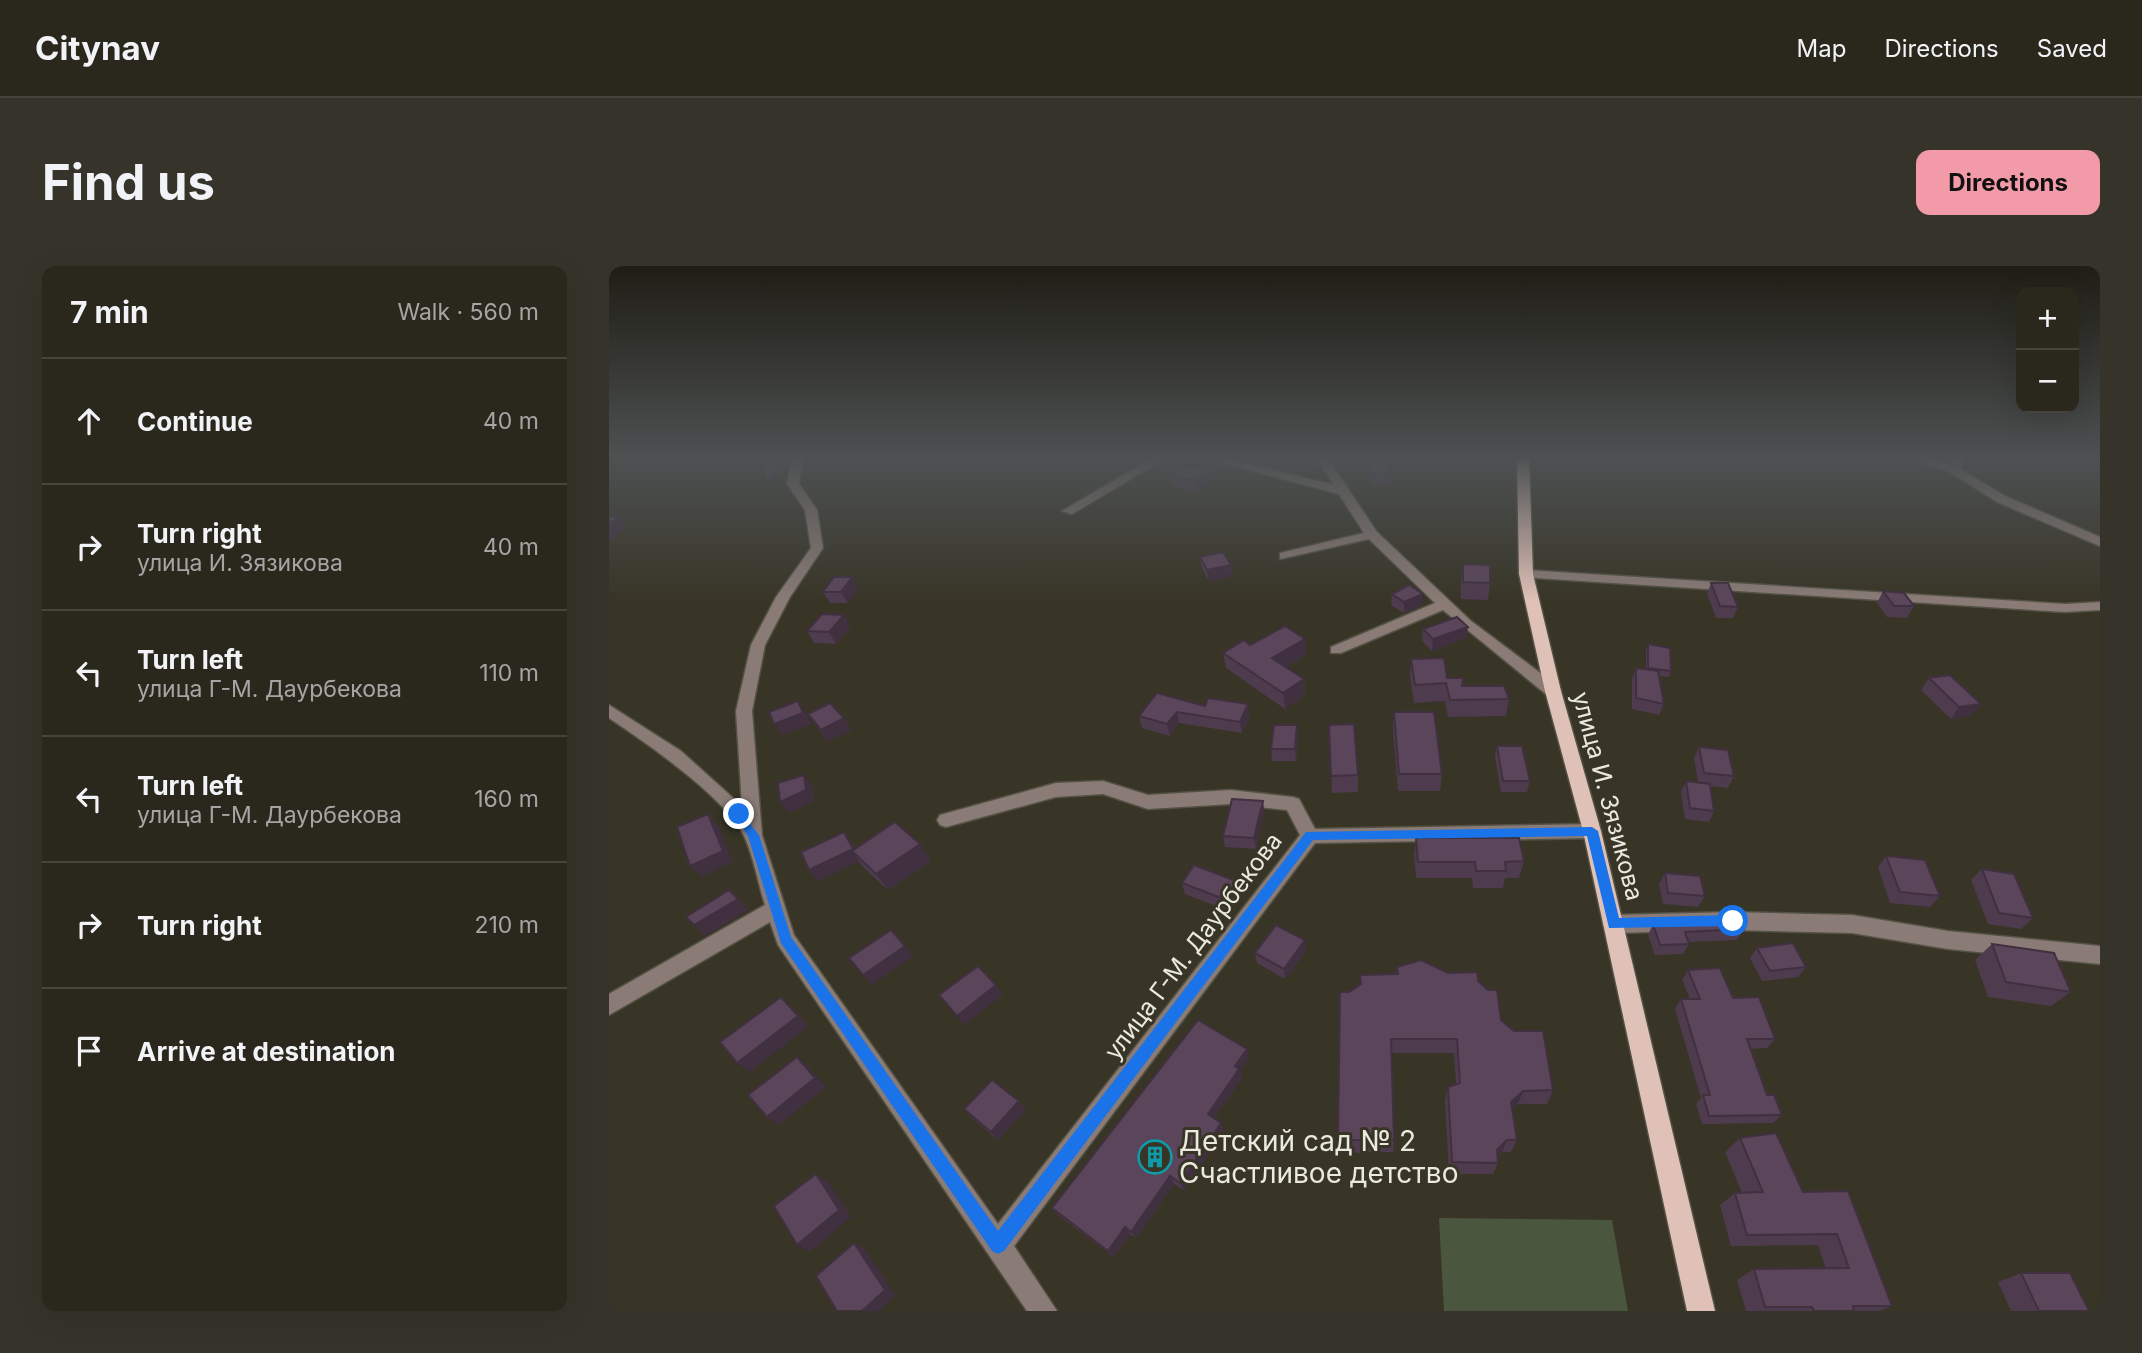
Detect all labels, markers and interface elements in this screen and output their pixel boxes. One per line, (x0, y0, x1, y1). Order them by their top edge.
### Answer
text: Citynav (35, 28, 160, 68)
text: Map (1797, 34, 1846, 63)
text: Directions (1884, 34, 1999, 63)
text: Saved (2037, 34, 2107, 63)
button: Directions (1916, 150, 2100, 215)
text: Find us (42, 153, 215, 212)
map controls (2016, 287, 2079, 413)
button: + (2016, 287, 2079, 350)
text: 7 min (70, 294, 149, 330)
text: Walk · 560 m (397, 298, 539, 326)
button: − (2016, 350, 2079, 413)
icon: ahead (70, 402, 108, 440)
text: Continue (137, 406, 253, 437)
text: 40 m (483, 407, 539, 435)
text: Turn right (137, 518, 262, 549)
icon: right (70, 528, 108, 566)
text: 40 m (483, 533, 539, 561)
text: улица И. Зязикова (137, 549, 343, 577)
text: Turn left (137, 644, 243, 675)
icon: left (70, 654, 108, 692)
text: 110 m (479, 659, 539, 687)
text: улица Г-М. Даурбекова (137, 675, 402, 703)
street label: улица И. Зязикова (1566, 689, 1650, 903)
text: Turn left (137, 770, 243, 801)
icon: left (70, 780, 108, 818)
text: 160 m (474, 785, 539, 813)
route end (723, 798, 754, 829)
text: улица Г-М. Даурбекова (137, 801, 402, 829)
street label: улица Г-М. Даурбекова (1098, 827, 1288, 1065)
route start (1717, 905, 1748, 936)
icon: right (70, 906, 108, 944)
text: Turn right (137, 910, 262, 941)
text: 210 m (474, 911, 539, 939)
icon: arrive (70, 1032, 108, 1070)
text: Arrive at destination (137, 1036, 396, 1067)
place label: Детский сад № 2 Счастливое детство (1179, 1124, 1458, 1190)
building icon: Детский сад № 2 Счастливое детство (1136, 1138, 1174, 1176)

